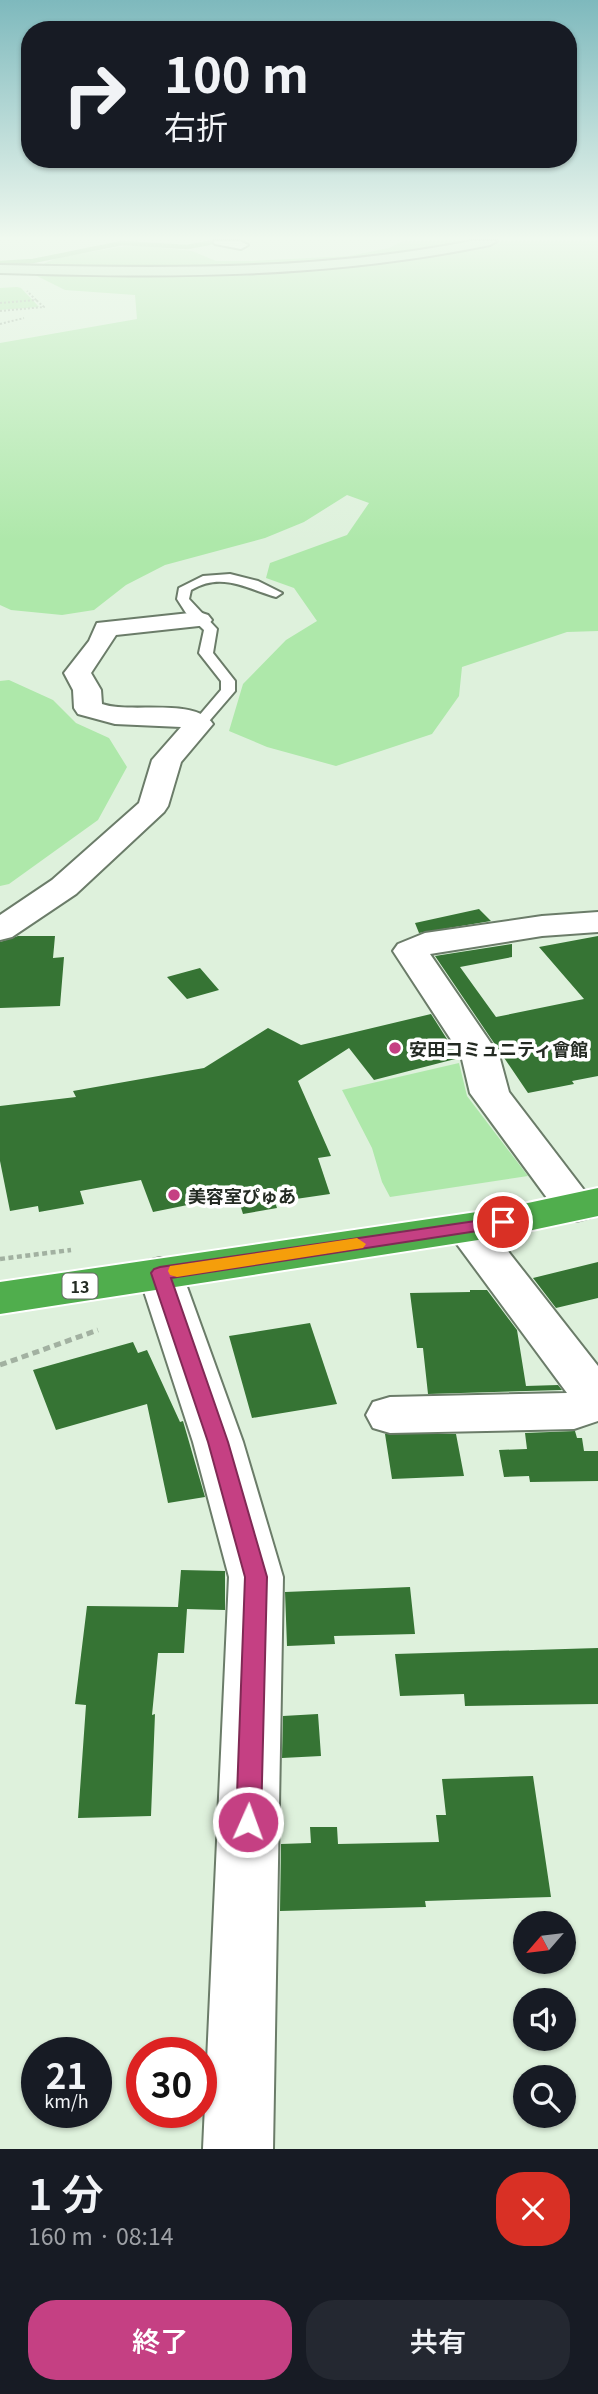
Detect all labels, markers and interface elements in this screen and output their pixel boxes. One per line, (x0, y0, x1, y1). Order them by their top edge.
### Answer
text: 100 m (164, 36, 309, 107)
icon: right (49, 49, 140, 140)
text: 右折 (164, 102, 228, 148)
place label: 安田コミュニティ會館 (409, 1035, 588, 1061)
marker: 安田コミュニティ會館 (387, 1040, 403, 1056)
place label: 美容室ぴゅあ (188, 1182, 296, 1208)
marker: 美容室ぴゅあ (166, 1187, 182, 1203)
pin (473, 1192, 533, 1252)
icon: arrive (484, 1203, 522, 1241)
road number: 13 (62, 1274, 98, 1298)
position arrow (211, 1785, 285, 1859)
north arrow (513, 1911, 576, 1974)
map controls (513, 1911, 576, 2128)
button: sound (513, 1988, 576, 2051)
speed limit sign: 30 (126, 2037, 217, 2128)
text: 21 (46, 2048, 87, 2099)
button: search (513, 2065, 576, 2128)
text: km/h (44, 2087, 89, 2113)
text: 1 分 (28, 2161, 104, 2222)
button: close (496, 2172, 570, 2246)
text: 160 m · 08:14 (28, 2218, 173, 2252)
button: 終了 (28, 2300, 292, 2380)
button: 共有 (306, 2300, 570, 2380)

